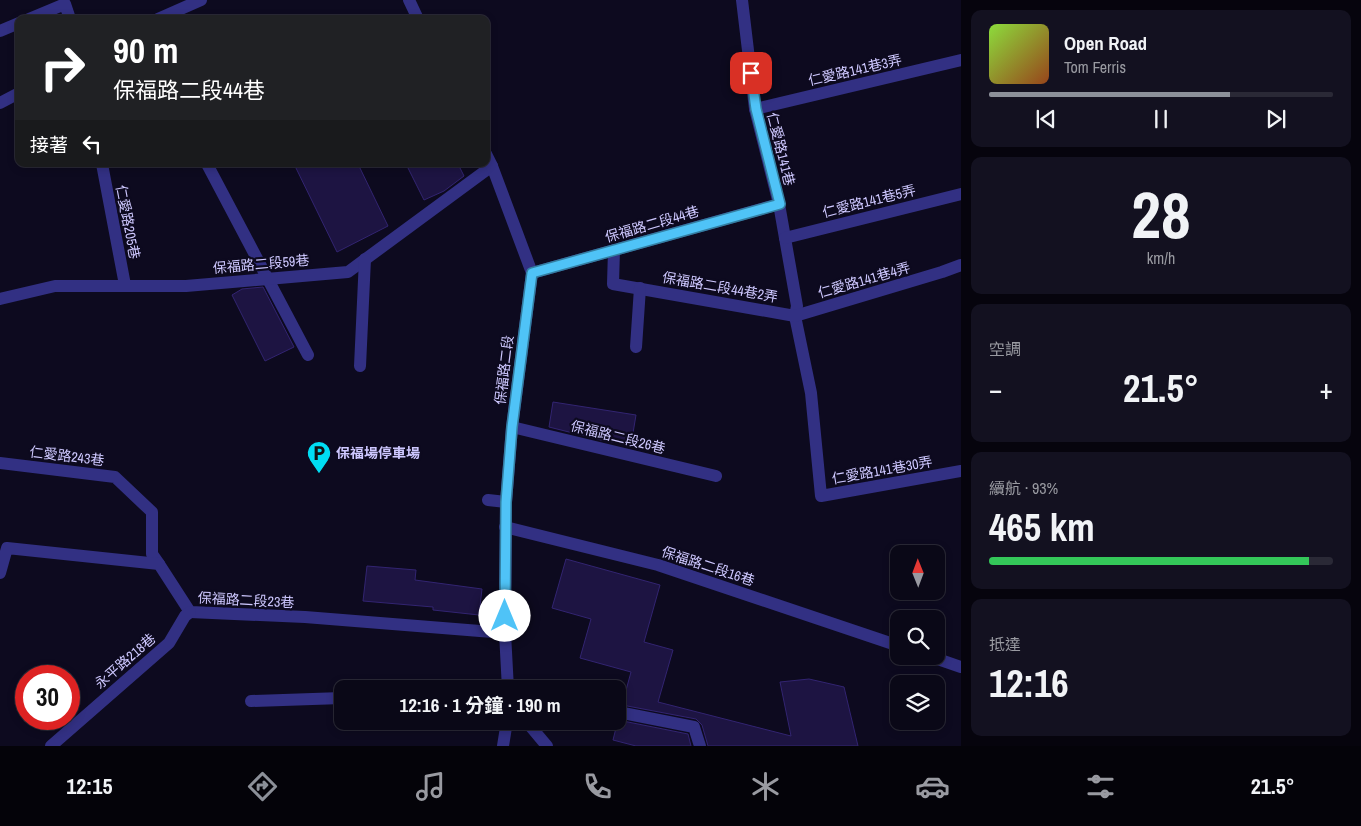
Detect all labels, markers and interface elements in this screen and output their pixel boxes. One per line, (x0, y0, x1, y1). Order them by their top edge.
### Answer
text: 90 m (113, 27, 178, 74)
text: Open Road (1064, 30, 1147, 56)
icon: right (30, 35, 95, 100)
street label: 仁愛路141巷3弄 (806, 50, 904, 90)
pin (730, 52, 772, 94)
text: Tom Ferris (1064, 56, 1126, 78)
icon: arrive (737, 59, 765, 87)
text: 保福路二段44巷 (113, 75, 265, 105)
icon: previous (1032, 105, 1060, 133)
icon: pause (1147, 105, 1175, 133)
icon: next (1262, 105, 1290, 133)
street label: 仁愛路141巷 (763, 110, 799, 188)
icon: left (78, 130, 106, 158)
text: 接著 (30, 132, 68, 158)
text: 28 (1131, 171, 1191, 258)
street label: 仁愛路141巷5弄 (820, 181, 918, 221)
street label: 仁愛路205巷 (112, 183, 144, 261)
street label: 保福路二段44巷 (603, 202, 701, 246)
text: km/h (1147, 247, 1175, 269)
street label: 保福路二段59巷 (212, 251, 310, 277)
street label: 仁愛路141巷4弄 (816, 258, 912, 302)
street label: 保福路二段44巷2弄 (661, 268, 779, 306)
street label: 保福路二段 (491, 334, 517, 406)
text: 空調 (989, 338, 1021, 360)
text: 21.5° (1123, 363, 1199, 414)
text: − (989, 370, 1002, 408)
text: + (1320, 370, 1333, 408)
street label: 保福路二段26巷 (569, 417, 667, 457)
parking icon: 保福場停車場 (306, 440, 332, 474)
street label: 仁愛路243巷 (29, 442, 105, 470)
place label: 保福場停車場 (336, 444, 420, 462)
street label: 仁愛路141巷30弄 (830, 452, 934, 488)
text: 續航 · 93% (989, 477, 1058, 499)
text: 465 km (989, 502, 1095, 553)
street label: 保福路二段16巷 (659, 542, 757, 590)
north arrow (890, 545, 945, 600)
map controls (890, 545, 945, 730)
street label: 保福路二段23巷 (197, 588, 295, 612)
position arrow (478, 589, 530, 641)
button: search (890, 610, 945, 665)
street label: 永平路218巷 (91, 630, 159, 692)
text: 抵達 (989, 633, 1021, 655)
text: 12:16 (989, 658, 1069, 709)
speed limit sign: 30 (15, 665, 80, 730)
button: layers (890, 675, 945, 730)
text: 12:16 · 1 分鐘 · 190 m (399, 692, 561, 718)
icon: directions (245, 769, 280, 804)
icon: music (413, 769, 448, 804)
icon: phone (580, 769, 615, 804)
icon: climate (748, 769, 783, 804)
icon: car (915, 769, 950, 804)
icon: filters (1083, 769, 1118, 804)
text: 12:15 (66, 771, 112, 801)
text: 21.5° (1251, 771, 1295, 801)

